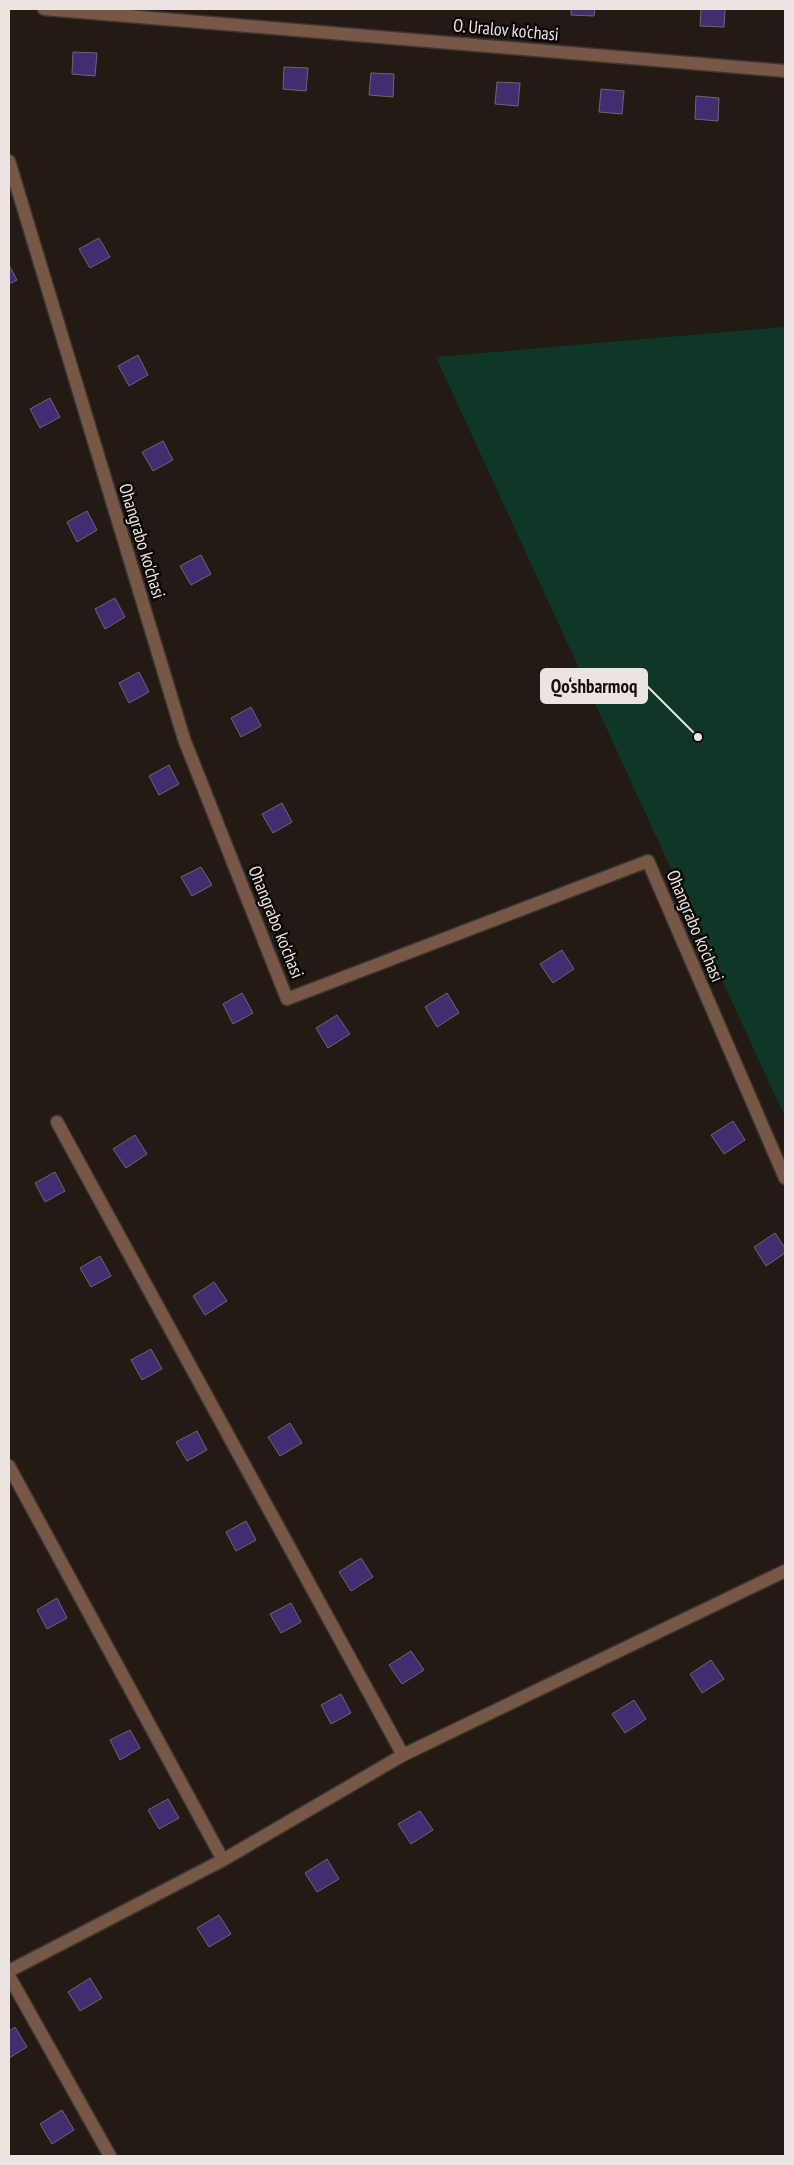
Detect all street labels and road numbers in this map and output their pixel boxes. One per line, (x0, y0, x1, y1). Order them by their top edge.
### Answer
street label: O. Uralov ko'chasi (452, 13, 560, 46)
street label: Ohangrabo ko'chasi (114, 480, 171, 601)
street label: Ohangrabo ko'chasi (243, 862, 309, 981)
street label: Ohangrabo ko'chasi (662, 866, 729, 985)

